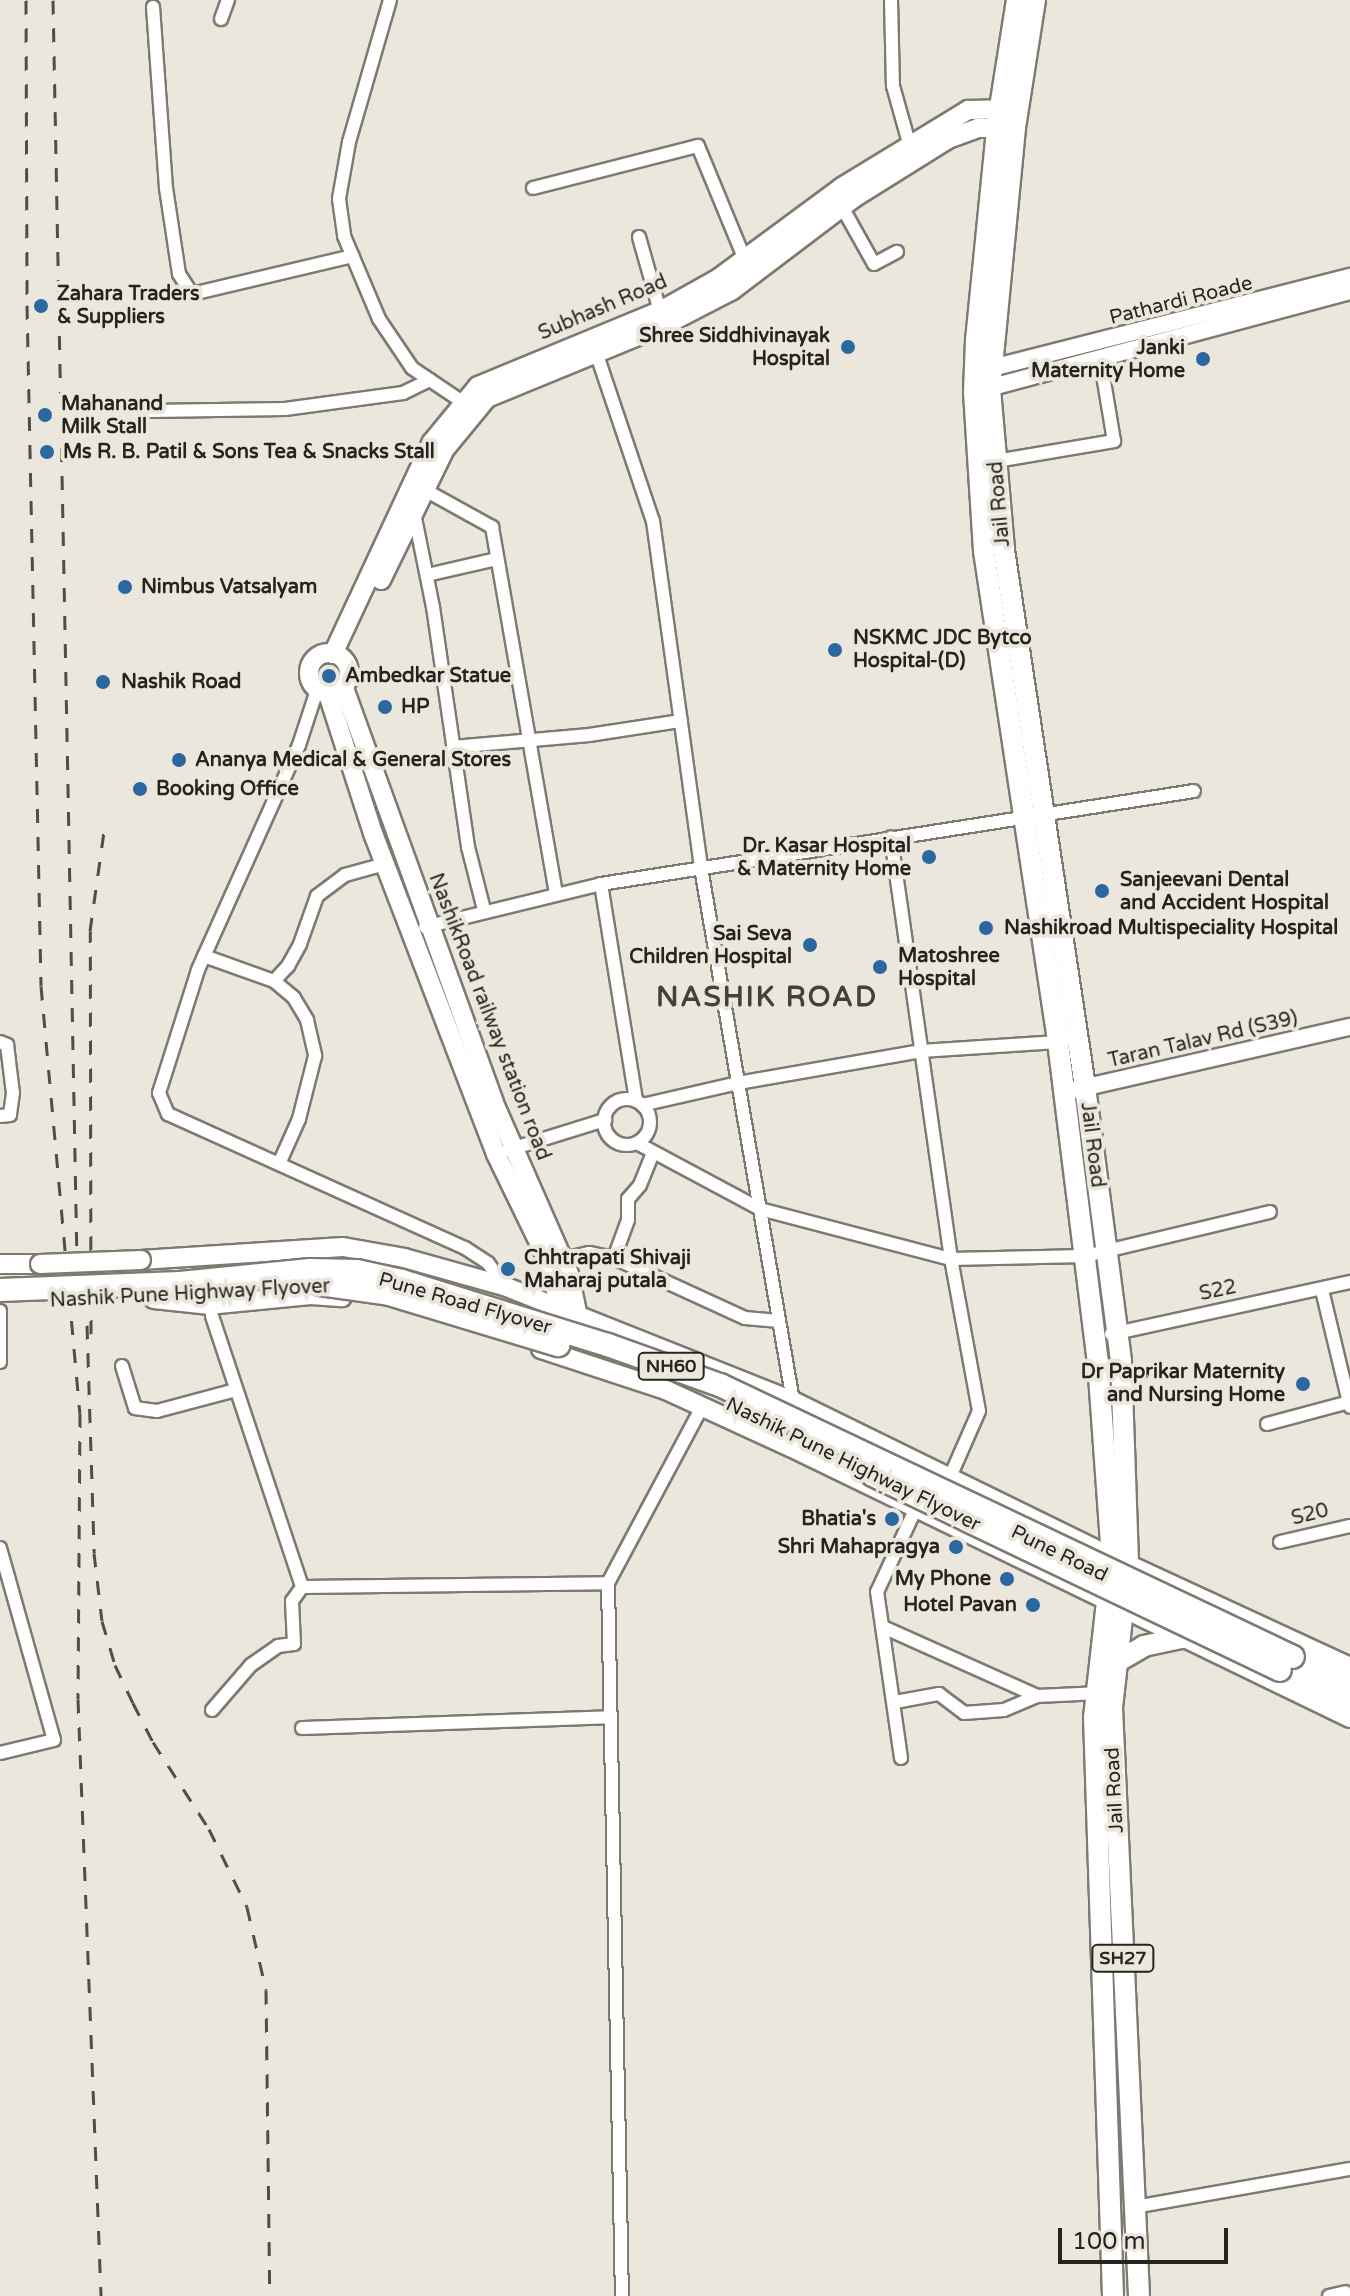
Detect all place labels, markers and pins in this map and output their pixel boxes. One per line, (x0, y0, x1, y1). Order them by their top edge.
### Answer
place label: Zahara Traders & Suppliers (57, 282, 200, 329)
marker: Zahara Traders & Suppliers (32, 297, 50, 315)
place label: Shree Siddhivinayak Hospital (639, 324, 830, 371)
marker: Shree Siddhivinayak Hospital (837, 336, 859, 358)
place label: Janki Maternity Home (1031, 336, 1185, 383)
marker: Janki Maternity Home (1192, 348, 1214, 370)
place label: Mahanand Milk Stall (61, 392, 163, 439)
marker: Mahanand Milk Stall (36, 406, 54, 424)
place label: Ms R. B. Patil & Sons Tea & Snacks Stall (63, 440, 435, 464)
marker: Ms R. B. Patil & Sons Tea & Snacks Stall (38, 443, 56, 461)
place label: Nimbus Vatsalyam (141, 575, 317, 599)
marker: Nimbus Vatsalyam (116, 578, 134, 596)
place label: NSKMC JDC Bytco Hospital-(D) (853, 626, 1032, 673)
marker: NSKMC JDC Bytco Hospital-(D) (824, 639, 846, 661)
place label: Ambedkar Statue (345, 664, 511, 688)
marker: Ambedkar Statue (320, 667, 338, 685)
place label: Nashik Road (121, 670, 241, 694)
marker: Nashik Road (92, 671, 114, 693)
place label: HP (401, 695, 430, 719)
marker: HP (376, 698, 394, 716)
place label: Ananya Medical & General Stores (195, 748, 511, 772)
marker: Ananya Medical & General Stores (170, 751, 188, 769)
place label: Booking Office (156, 777, 299, 801)
marker: Booking Office (131, 780, 149, 798)
place label: Dr. Kasar Hospital & Maternity Home (737, 834, 911, 881)
marker: Dr. Kasar Hospital & Maternity Home (918, 846, 940, 868)
place label: Sanjeevani Dental and Accident Hospital (1120, 868, 1329, 915)
marker: Sanjeevani Dental and Accident Hospital (1091, 880, 1113, 902)
place label: Nashikroad Multispeciality Hospital (1004, 916, 1338, 940)
marker: Nashikroad Multispeciality Hospital (975, 917, 997, 939)
place label: Sai Seva Children Hospital (629, 922, 792, 969)
marker: Sai Seva Children Hospital (799, 934, 821, 956)
place label: Matoshree Hospital (898, 944, 1000, 991)
marker: Matoshree Hospital (869, 956, 891, 978)
place label: Chhtrapati Shivaji Maharaj putala (524, 1246, 691, 1293)
marker: Chhtrapati Shivaji Maharaj putala (499, 1260, 517, 1278)
place label: Dr Paprikar Maternity and Nursing Home (1081, 1360, 1285, 1407)
marker: Dr Paprikar Maternity and Nursing Home (1292, 1373, 1314, 1395)
place label: Bhatia's (801, 1507, 876, 1531)
marker: Bhatia's (883, 1510, 901, 1528)
place label: Shri Mahapragya (778, 1535, 940, 1559)
marker: Shri Mahapragya (947, 1538, 965, 1556)
place label: My Phone (895, 1567, 991, 1591)
marker: My Phone (998, 1570, 1016, 1588)
place label: Hotel Pavan (903, 1593, 1017, 1617)
marker: Hotel Pavan (1024, 1596, 1042, 1614)

